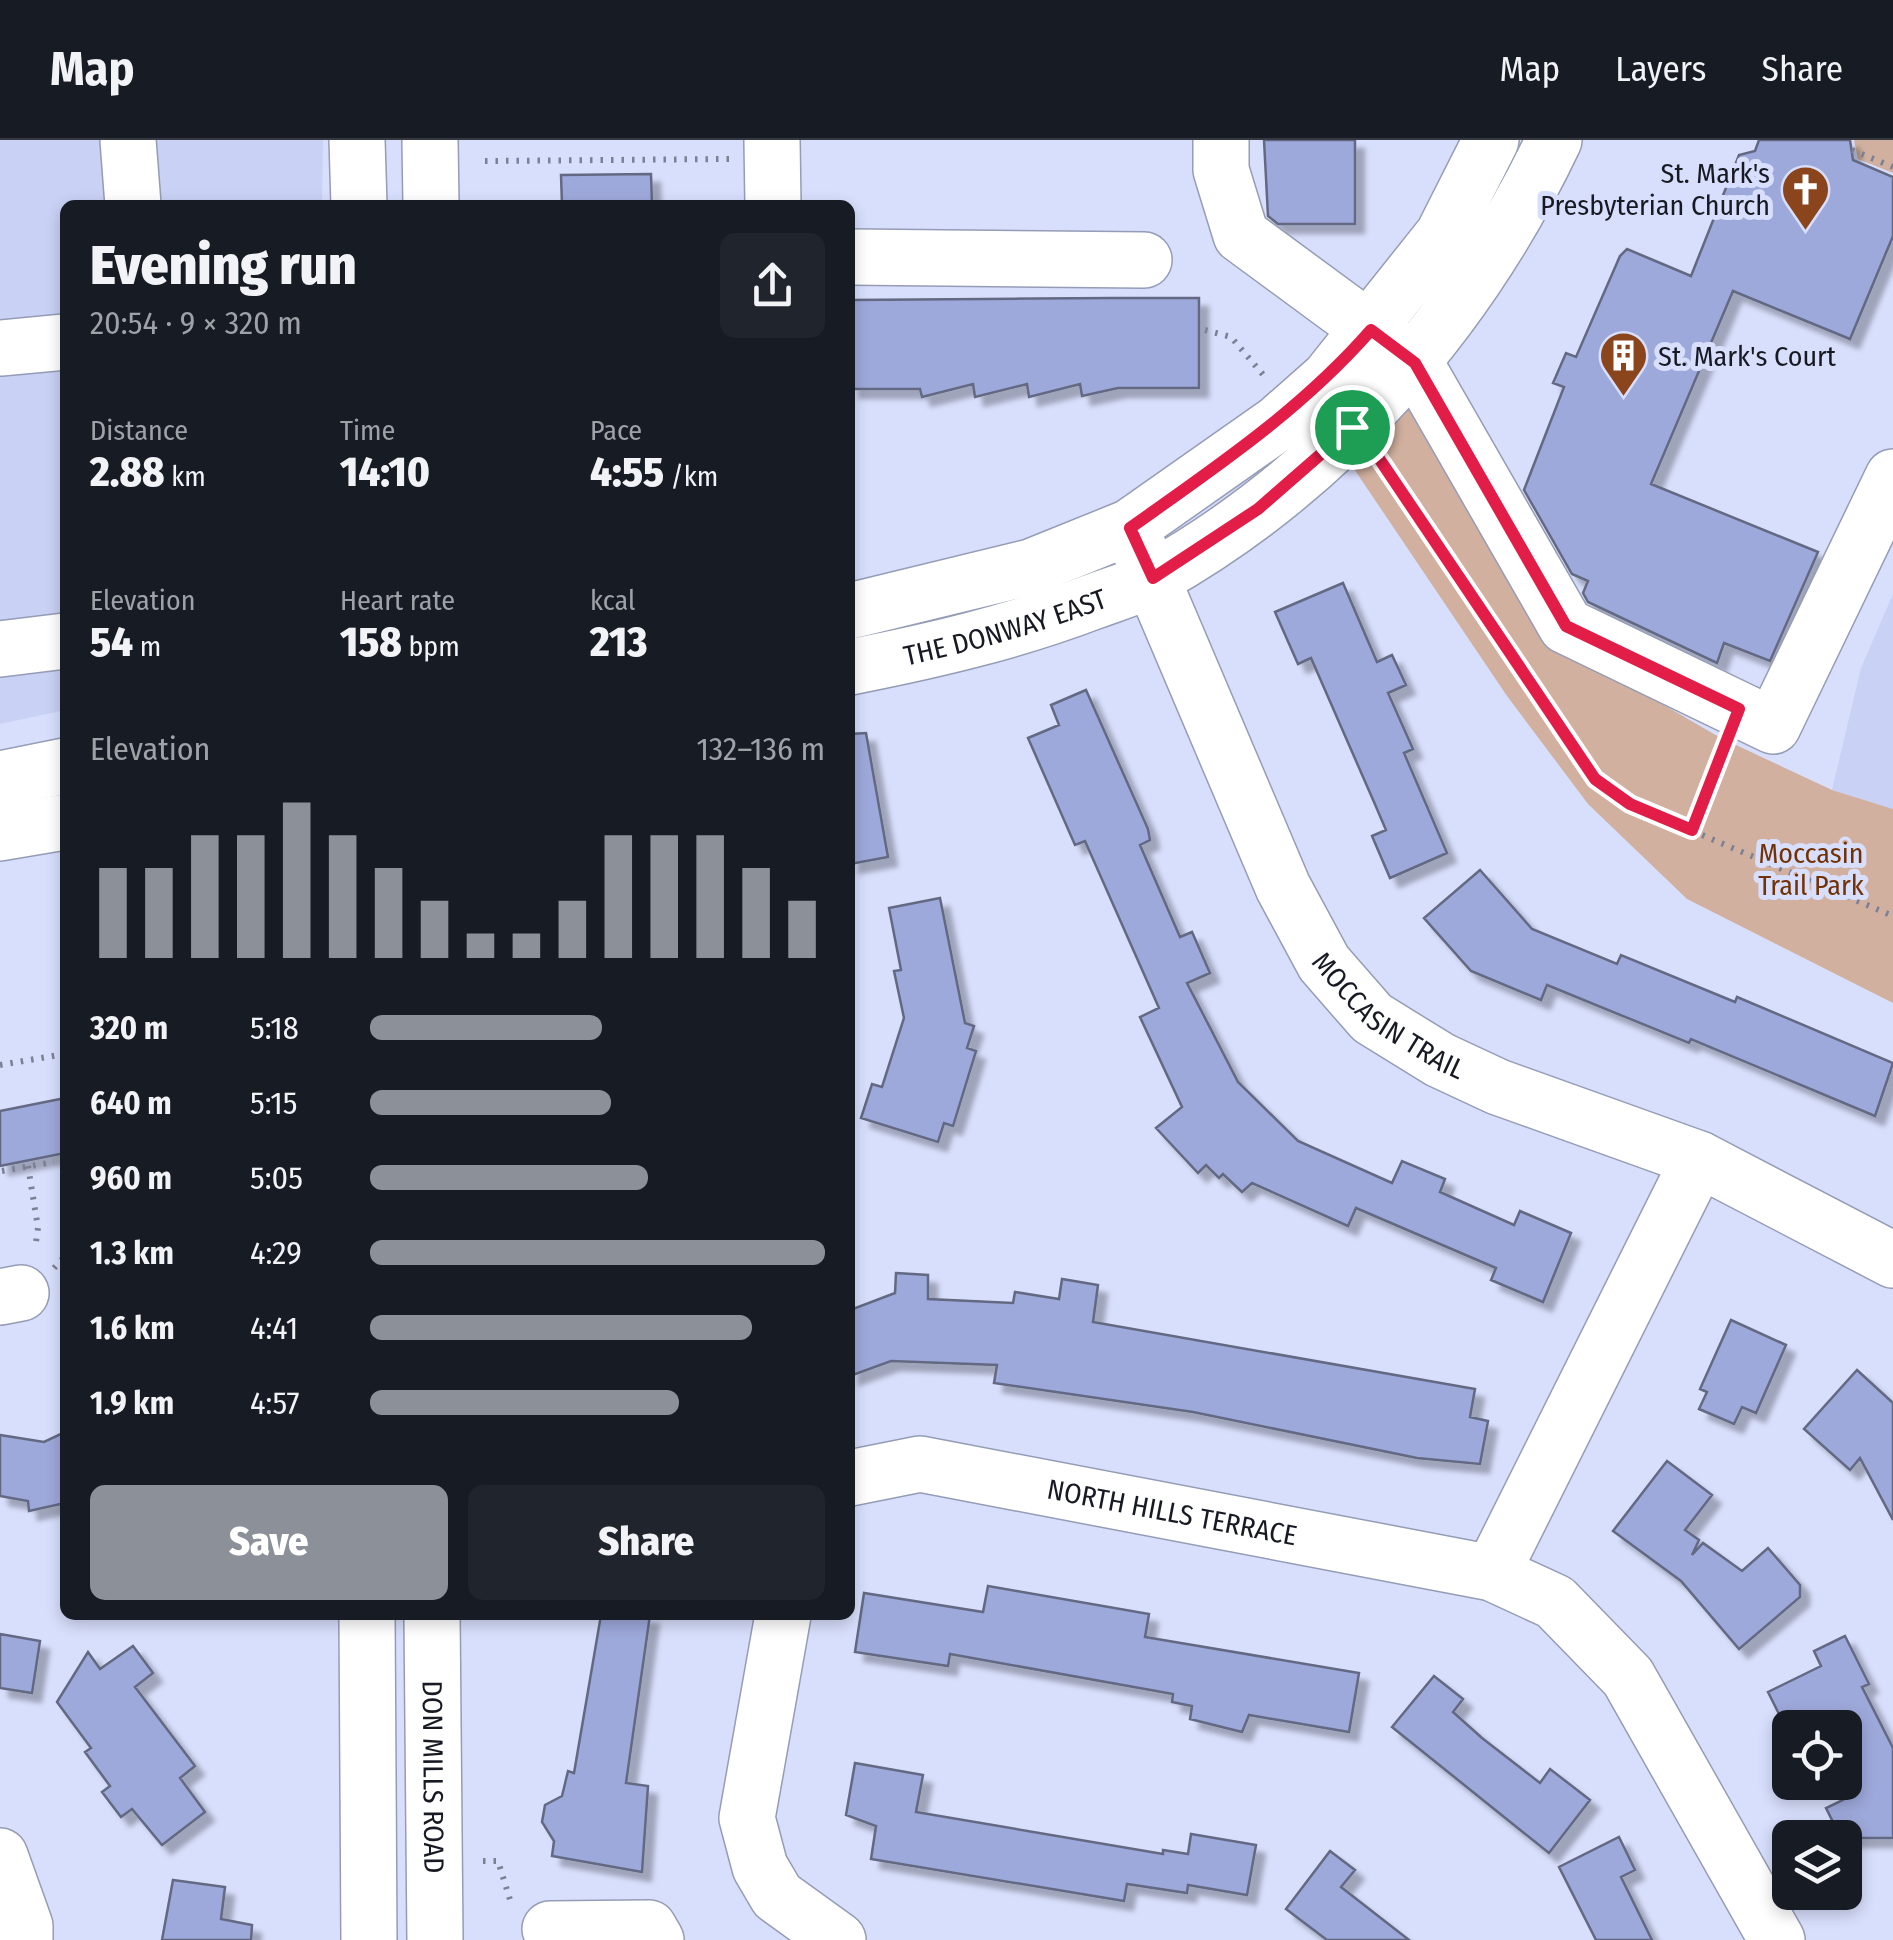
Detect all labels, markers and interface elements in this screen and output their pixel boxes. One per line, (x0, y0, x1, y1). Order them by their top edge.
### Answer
text: Map (50, 40, 134, 98)
text: Map (1500, 48, 1560, 90)
text: Layers (1615, 48, 1707, 90)
text: Share (1762, 48, 1843, 90)
place label: St. Mark's Presbyterian Church (1540, 157, 1770, 222)
church icon: St. Mark's Presbyterian Church (1779, 163, 1831, 231)
text: Evening run (90, 233, 357, 299)
button: share (720, 233, 825, 338)
text: 20:54 · 9 × 320 m (90, 304, 302, 342)
building icon: St. Mark's Court (1597, 330, 1649, 398)
place label: St. Mark's Court (1658, 340, 1837, 373)
pin (1310, 385, 1395, 470)
icon: arrive (1325, 400, 1380, 455)
text: Distance (90, 414, 188, 447)
text: Time (340, 414, 395, 447)
text: Pace (590, 414, 642, 447)
text: 2.88 (90, 447, 165, 497)
text: 14:10 (340, 447, 430, 497)
text: 4:55 (590, 447, 664, 497)
text: km (165, 460, 206, 493)
text: /km (664, 460, 718, 493)
street label: THE DONWAY EAST (901, 582, 1111, 672)
text: Elevation (90, 584, 195, 617)
text: Heart rate (340, 584, 455, 617)
text: kcal (590, 584, 635, 617)
text: 54 (90, 617, 133, 667)
text: 158 (340, 617, 402, 667)
text: 213 (590, 617, 647, 667)
text: m (133, 630, 161, 663)
text: bpm (402, 630, 460, 663)
text: Elevation (90, 730, 210, 768)
text: 132–136 m (696, 730, 825, 768)
park label: Moccasin Trail Park (1758, 837, 1865, 902)
street label: MOCCASIN TRAIL (1306, 945, 1470, 1086)
text: 320 m (90, 1009, 168, 1047)
text: 5:18 (250, 1009, 299, 1047)
text: 640 m (90, 1084, 172, 1122)
text: 5:15 (250, 1084, 297, 1122)
text: 960 m (90, 1159, 172, 1197)
text: 5:05 (250, 1159, 303, 1197)
text: 1.3 km (90, 1234, 174, 1272)
text: 4:29 (250, 1234, 302, 1272)
text: 1.6 km (90, 1309, 175, 1347)
text: 4:41 (250, 1309, 298, 1347)
text: 1.9 km (90, 1384, 174, 1422)
text: 4:57 (250, 1384, 299, 1422)
street label: NORTH HILLS TERRACE (1044, 1472, 1300, 1552)
button: Save (90, 1485, 448, 1600)
button: Share (468, 1485, 825, 1600)
street label: DON MILLS ROAD (416, 1680, 451, 1874)
map controls (1772, 1710, 1862, 1910)
button: locate (1772, 1710, 1862, 1800)
button: layers (1772, 1820, 1862, 1910)

